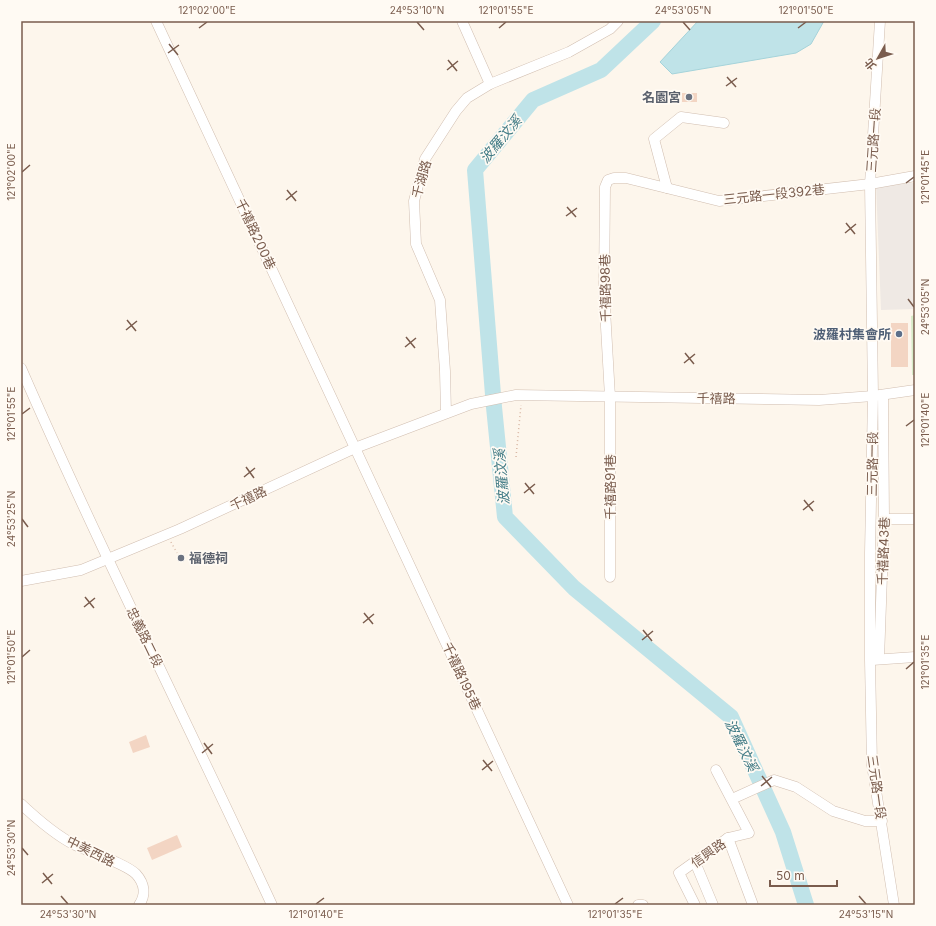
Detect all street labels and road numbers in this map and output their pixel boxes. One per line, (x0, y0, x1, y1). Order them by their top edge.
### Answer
street label: 三元路一段 (863, 107, 883, 173)
street label: 千湖路 (408, 158, 434, 200)
street label: 三元路一段392巷 (722, 181, 826, 207)
street label: 千禧路200巷 (233, 196, 279, 272)
street label: 千禧路98巷 (596, 254, 614, 322)
street label: 千禧路 (696, 390, 736, 406)
street label: 三元路一段 (863, 431, 881, 497)
street label: 千禧路91巷 (602, 454, 618, 520)
street label: 千禧路 (227, 483, 269, 513)
street label: 千禧路43巷 (874, 517, 892, 585)
street label: 忠義路二段 (124, 604, 166, 670)
street label: 千禧路195巷 (439, 639, 485, 713)
street label: 三元路一段 (865, 754, 889, 820)
street label: 中美西路 (64, 832, 118, 870)
street label: 信興路 (687, 835, 729, 871)

